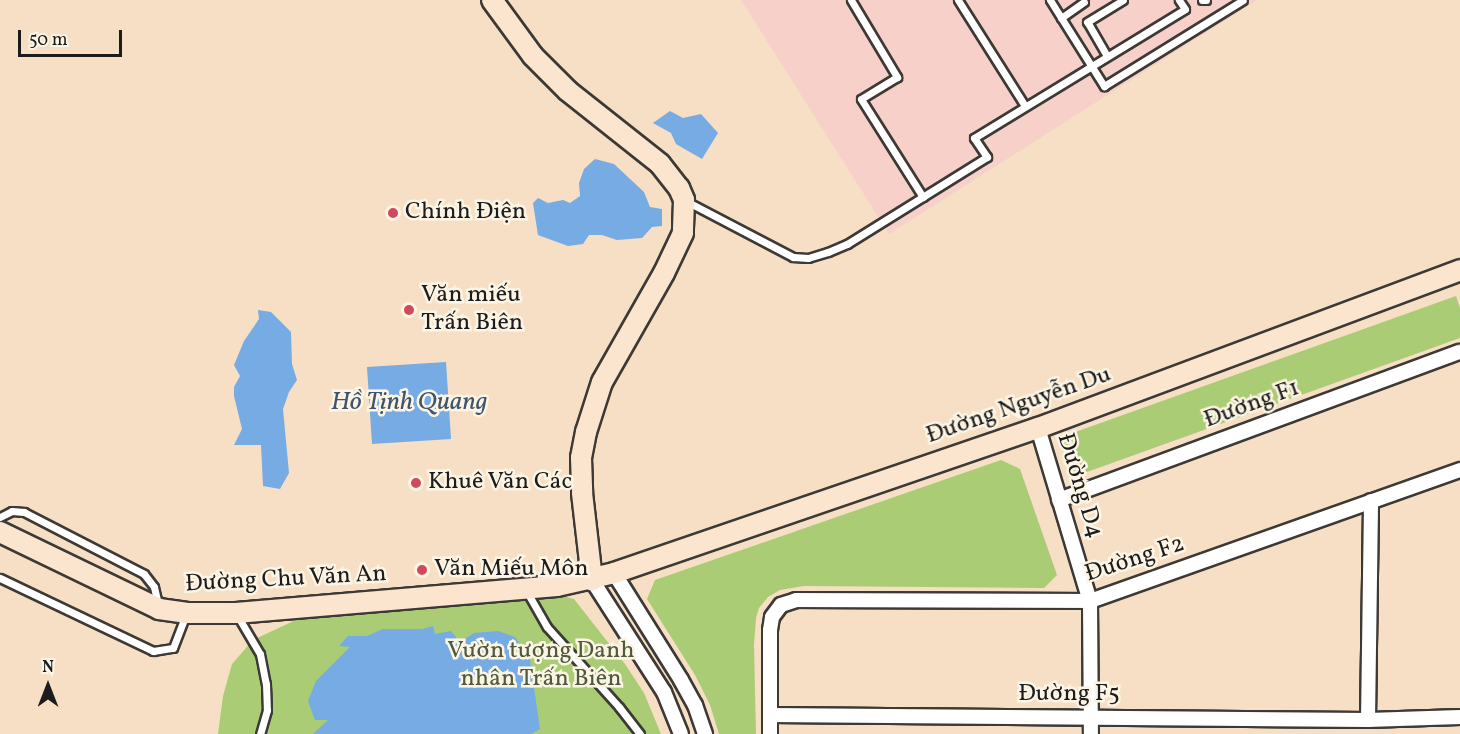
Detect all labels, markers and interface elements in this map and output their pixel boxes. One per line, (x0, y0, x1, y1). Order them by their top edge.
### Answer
scale bar (21, 18, 124, 56)
text: 50 m (29, 28, 68, 53)
place label: Chính Điện (405, 199, 526, 227)
marker: Chính Điện (386, 206, 400, 220)
place label: Văn miếu Trấn Biên (421, 282, 523, 338)
marker: Văn miếu Trấn Biên (402, 303, 416, 317)
street label: Đường Nguyễn Du (923, 361, 1115, 451)
street label: Đường F1 (1200, 375, 1304, 435)
water label: Hồ Tịnh Quang (331, 387, 487, 419)
street label: Đường D4 (1049, 430, 1109, 542)
place label: Khuê Văn Các (428, 469, 573, 497)
marker: Khuê Văn Các (409, 476, 423, 490)
street label: Đường F2 (1082, 530, 1188, 590)
place label: Văn Miếu Môn (434, 556, 589, 584)
street label: Đường Chu Văn An (184, 560, 388, 600)
marker: Văn Miếu Môn (415, 563, 429, 577)
park label: Vườn tượng Danh nhân Trấn Biên (447, 638, 635, 694)
north arrow (18, 656, 78, 716)
text: N (42, 657, 54, 679)
street label: Đường F5 (1018, 681, 1120, 709)

